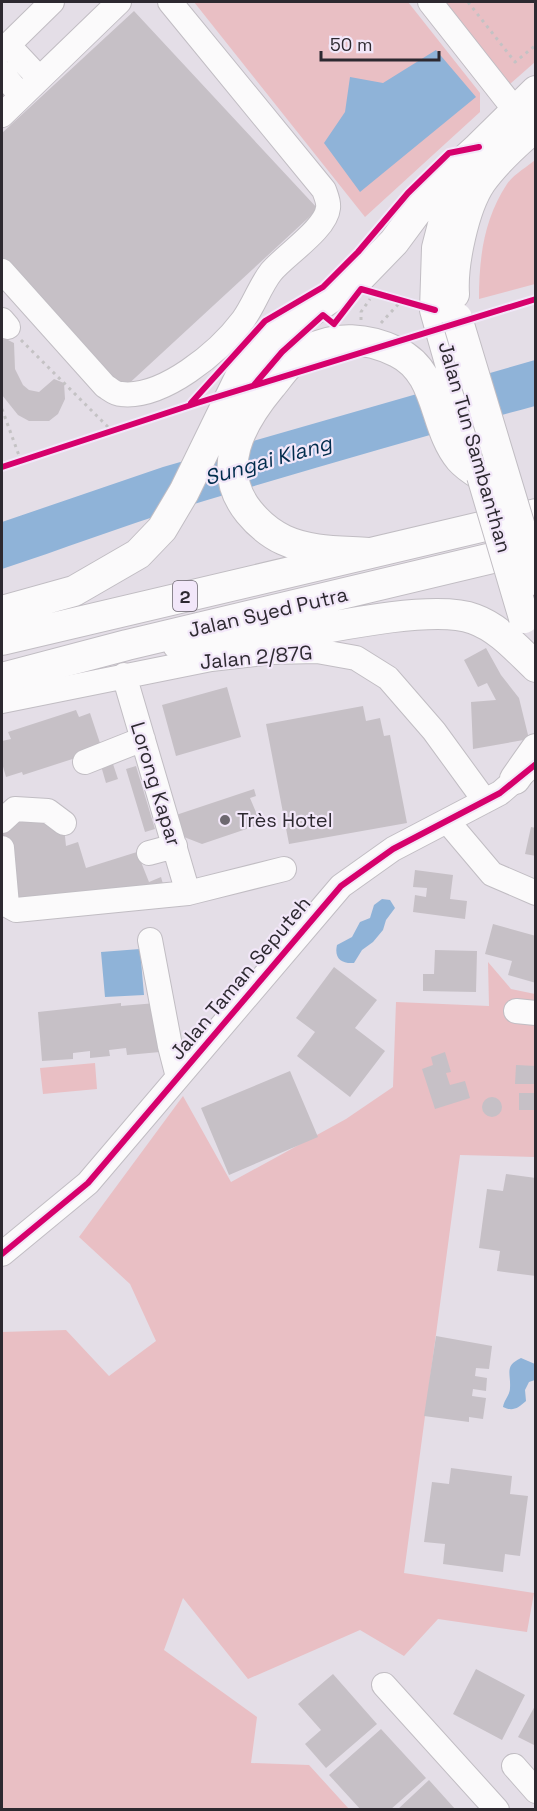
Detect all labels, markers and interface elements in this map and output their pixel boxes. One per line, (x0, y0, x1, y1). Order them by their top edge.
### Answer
scale bar (321, 24, 440, 62)
text: 50 m (330, 33, 372, 56)
street label: Jalan Tun Sambanthan (432, 338, 518, 556)
water label: Sungai Klang (201, 429, 336, 491)
road number: 2 (173, 581, 197, 611)
street label: Jalan Syed Putra (186, 581, 350, 643)
street label: Jalan 2/87G (199, 639, 313, 675)
street label: Lorong Kapar (125, 719, 187, 849)
place label: Très Hotel (237, 807, 333, 833)
marker: Très Hotel (218, 813, 232, 827)
street label: Jalan Taman Seputeh (164, 891, 316, 1065)

